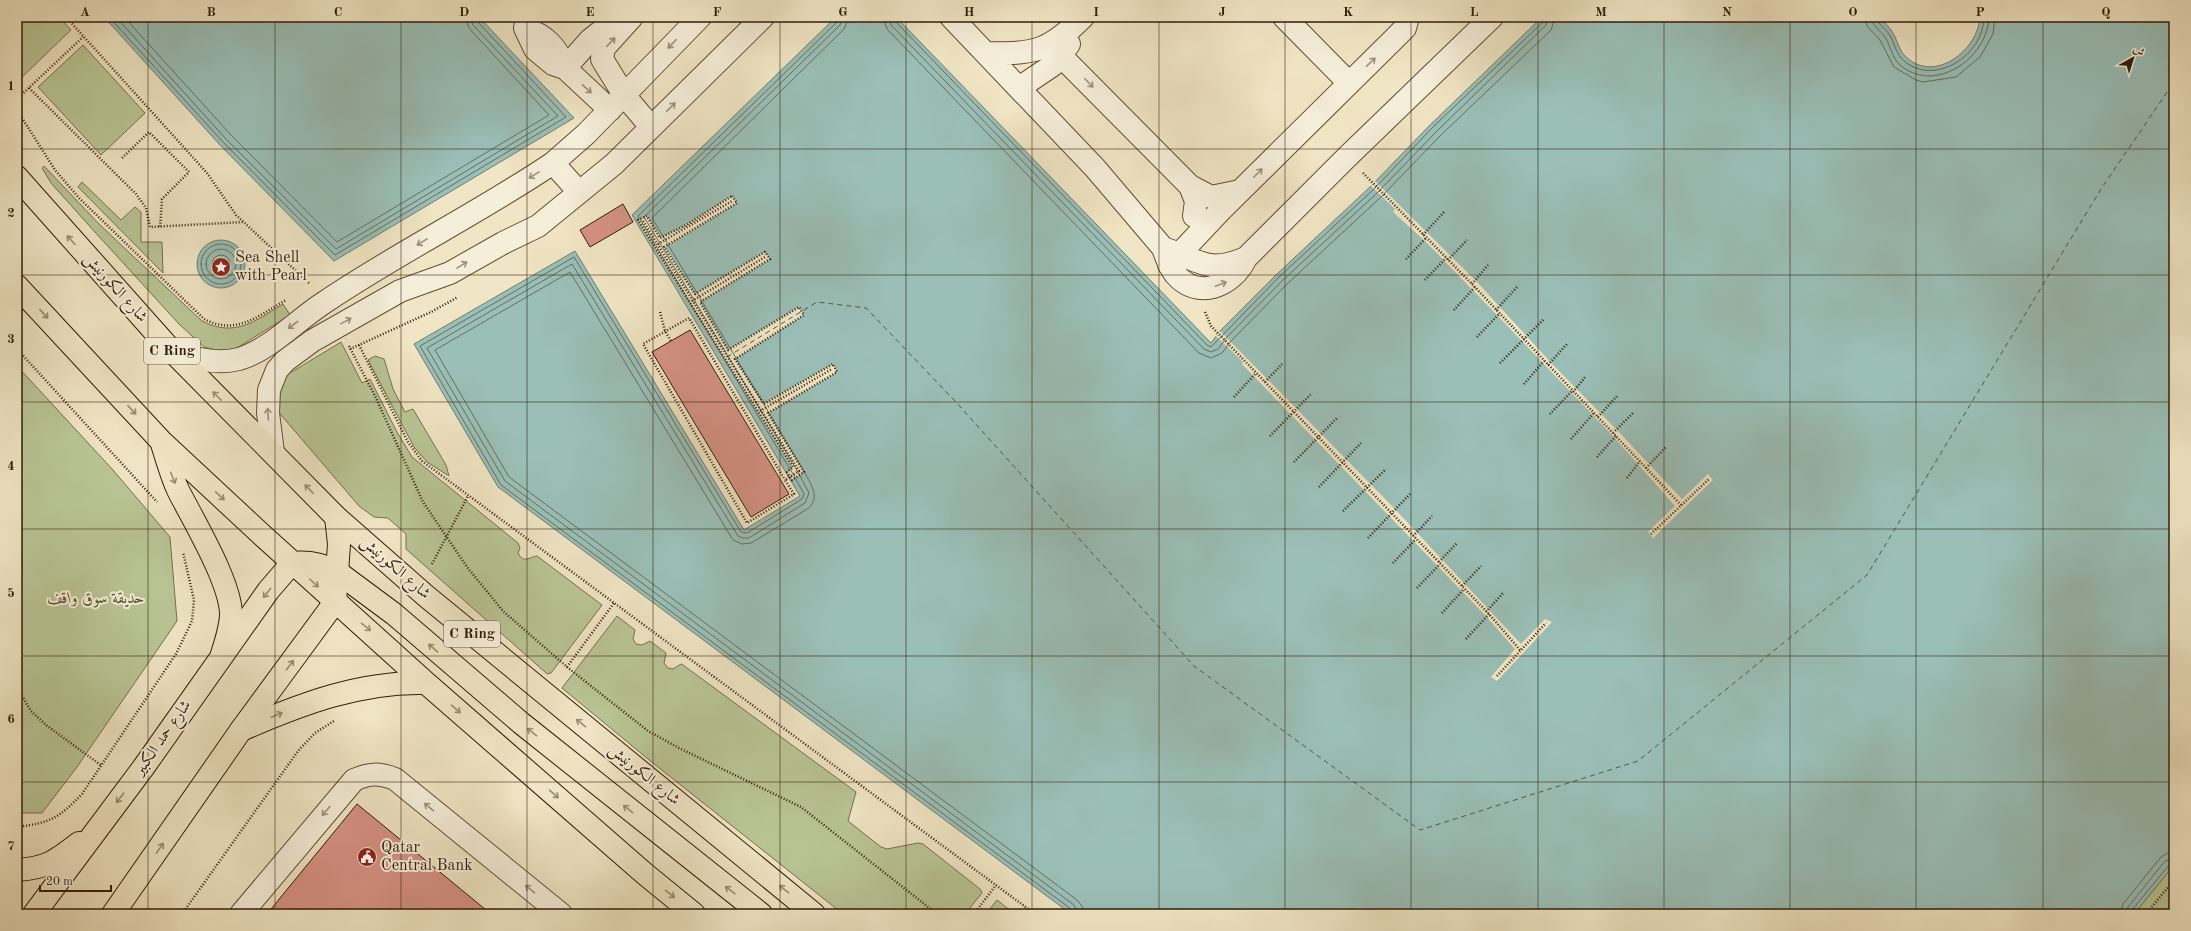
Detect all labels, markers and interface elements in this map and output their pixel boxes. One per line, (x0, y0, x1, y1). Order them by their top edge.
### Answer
text: A (80, 6, 90, 19)
text: B (206, 6, 216, 19)
text: C (334, 6, 342, 19)
text: D (459, 6, 469, 19)
text: E (586, 6, 595, 19)
text: F (713, 6, 722, 19)
text: G (838, 6, 848, 19)
text: H (964, 6, 975, 19)
text: I (1093, 6, 1099, 19)
text: J (1218, 6, 1226, 19)
text: K (1343, 6, 1353, 19)
text: L (1470, 6, 1479, 19)
text: M (1595, 6, 1607, 19)
text: N (1722, 6, 1732, 19)
text: O (1848, 6, 1858, 19)
text: P (1975, 6, 1985, 19)
text: Q (2101, 6, 2111, 19)
one-way arrow (606, 37, 615, 47)
north arrow (2113, 38, 2153, 78)
one-way arrow (667, 39, 677, 49)
text: ش (2131, 44, 2146, 59)
one-way arrow (1366, 57, 1376, 67)
one-way arrow (1084, 78, 1094, 88)
text: 1 (7, 80, 15, 93)
one-way arrow (582, 84, 592, 93)
one-way arrow (666, 102, 676, 112)
one-way arrow (1253, 168, 1263, 178)
one-way arrow (528, 172, 540, 180)
text: 2 (7, 207, 15, 220)
one-way arrow (67, 235, 76, 245)
one-way arrow (416, 239, 428, 247)
street label: شارع الكورنيش (77, 249, 151, 328)
place label: Sea Shell with Pearl (235, 250, 307, 284)
place icon: Sea Shell with Pearl (210, 256, 232, 278)
one-way arrow (456, 261, 468, 269)
one-way arrow (1214, 280, 1226, 288)
one-way arrow (39, 309, 49, 319)
one-way arrow (340, 317, 352, 324)
one-way arrow (288, 321, 299, 329)
text: 3 (7, 333, 15, 346)
road number: C Ring (144, 338, 200, 364)
one-way arrow (212, 391, 222, 401)
one-way arrow (127, 405, 137, 415)
one-way arrow (265, 408, 272, 421)
text: 4 (7, 460, 15, 473)
one-way arrow (170, 471, 178, 483)
one-way arrow (304, 484, 314, 494)
one-way arrow (215, 491, 225, 501)
street label: شارع الكورنيش (354, 532, 434, 606)
one-way arrow (309, 578, 319, 587)
text: 5 (7, 587, 15, 600)
one-way arrow (263, 587, 272, 598)
park label: حديقة سوق واقف (47, 591, 145, 608)
road number: C Ring (444, 621, 500, 647)
one-way arrow (360, 622, 371, 631)
one-way arrow (428, 643, 439, 652)
one-way arrow (285, 660, 294, 671)
street label: شارع حمد الكبير (129, 697, 198, 782)
one-way arrow (450, 704, 461, 713)
one-way arrow (271, 710, 283, 718)
text: 6 (7, 713, 15, 726)
one-way arrow (575, 718, 586, 727)
one-way arrow (527, 728, 538, 737)
street label: شارع الكورنيش (603, 740, 684, 812)
one-way arrow (548, 790, 559, 799)
one-way arrow (116, 793, 125, 804)
one-way arrow (424, 803, 435, 812)
one-way arrow (623, 804, 634, 813)
one-way arrow (322, 806, 331, 816)
text: 7 (7, 840, 15, 853)
place label: Qatar Central Bank (381, 840, 473, 874)
one-way arrow (156, 843, 164, 854)
public building icon: Qatar Central Bank (356, 846, 378, 868)
scale bar (40, 867, 111, 893)
text: 20 m (46, 876, 73, 888)
one-way arrow (525, 885, 536, 894)
one-way arrow (725, 885, 736, 894)
one-way arrow (779, 885, 790, 894)
one-way arrow (664, 890, 675, 899)

